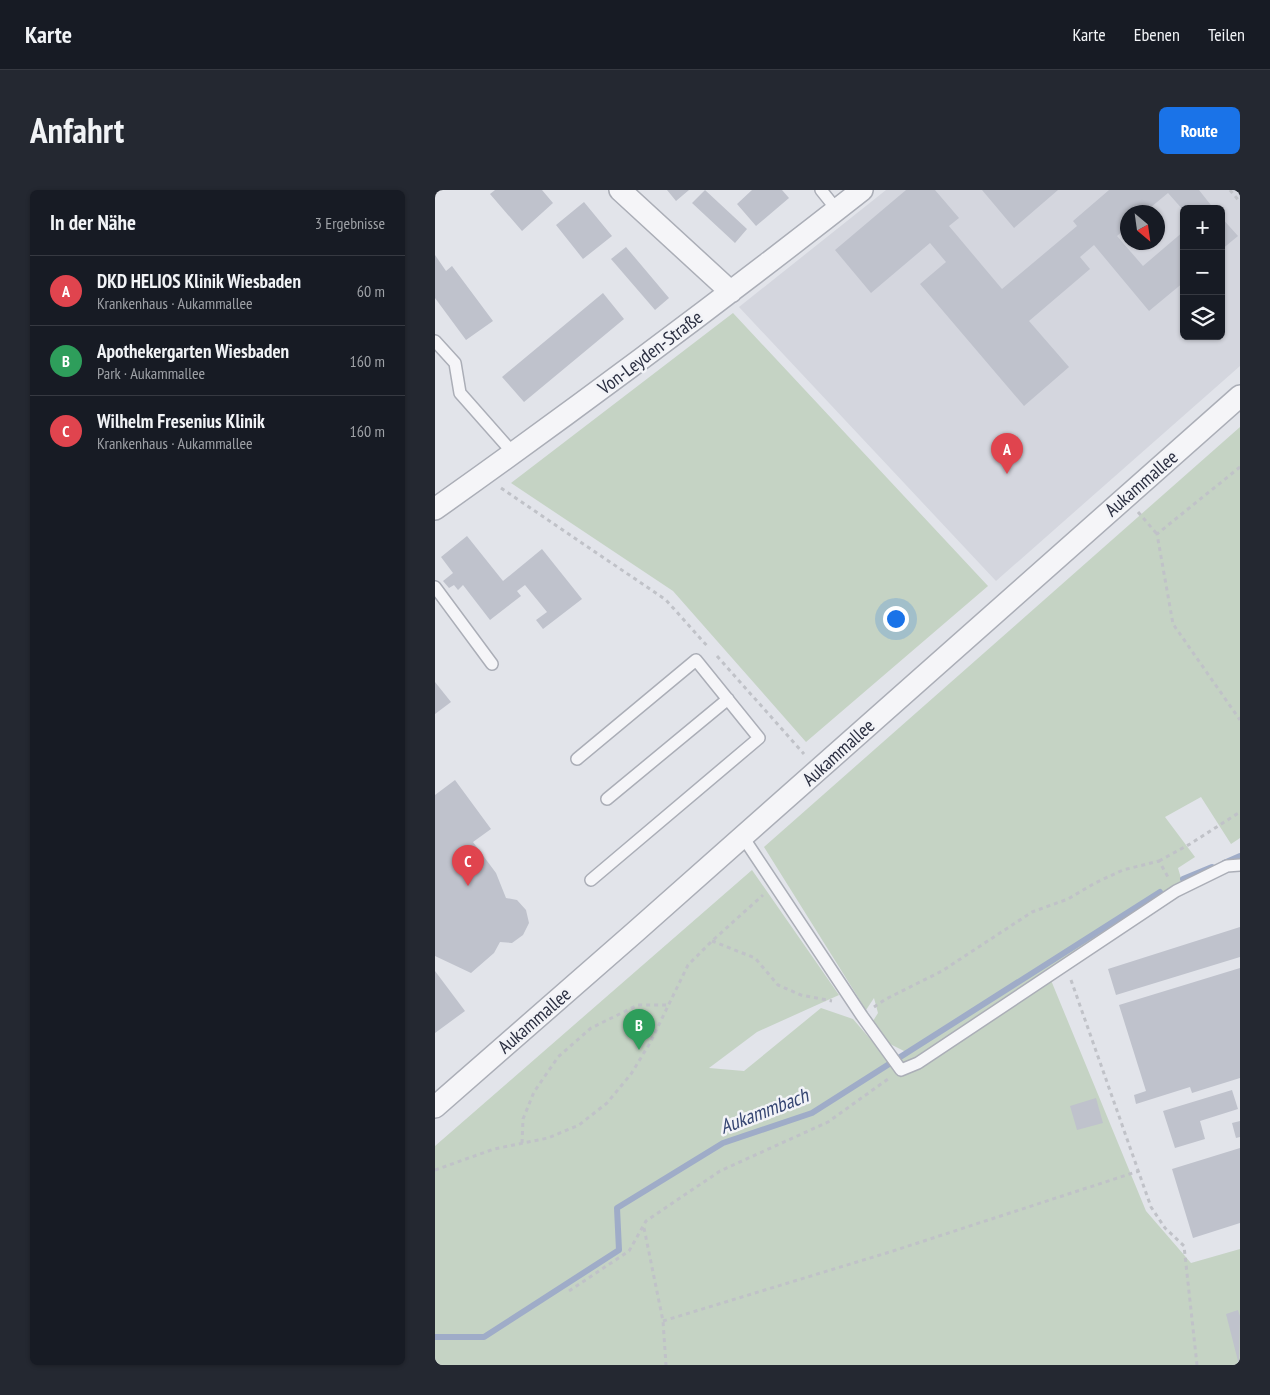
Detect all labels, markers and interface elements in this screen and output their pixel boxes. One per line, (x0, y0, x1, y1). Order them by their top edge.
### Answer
text: Karte (25, 19, 72, 50)
text: Karte (1072, 23, 1106, 46)
text: Ebenen (1134, 23, 1180, 46)
text: Teilen (1208, 23, 1245, 46)
text: Anfahrt (30, 107, 124, 153)
button: Route (1159, 107, 1240, 154)
north arrow (1120, 205, 1165, 250)
map controls (1180, 205, 1225, 340)
button: + (1180, 205, 1225, 250)
text: In der Nähe (50, 209, 136, 236)
text: 3 Ergebnisse (315, 213, 385, 233)
button: − (1180, 250, 1225, 295)
text: DKD HELIOS Klinik Wiesbaden (97, 269, 301, 293)
text: A (62, 281, 70, 301)
text: 60 m (357, 281, 385, 301)
text: Krankenhaus · Aukammallee (97, 293, 253, 313)
button: layers (1180, 295, 1225, 340)
street label: Von-Leyden-Straße (592, 305, 707, 400)
text: Apothekergarten Wiesbaden (97, 339, 289, 363)
text: B (62, 351, 70, 371)
text: 160 m (350, 351, 385, 371)
text: Park · Aukammallee (97, 363, 205, 383)
text: Wilhelm Fresenius Klinik (97, 409, 265, 433)
text: C (62, 421, 70, 441)
text: 160 m (350, 421, 385, 441)
text: Krankenhaus · Aukammallee (97, 433, 253, 453)
pin: A (991, 433, 1023, 474)
street label: Aukammallee (1100, 445, 1183, 521)
your location (883, 606, 909, 632)
street label: Aukammallee (797, 713, 879, 791)
pin: C (452, 845, 484, 886)
street label: Aukammallee (493, 982, 576, 1058)
pin: B (623, 1009, 655, 1050)
water label: Aukammbach (716, 1082, 813, 1140)

